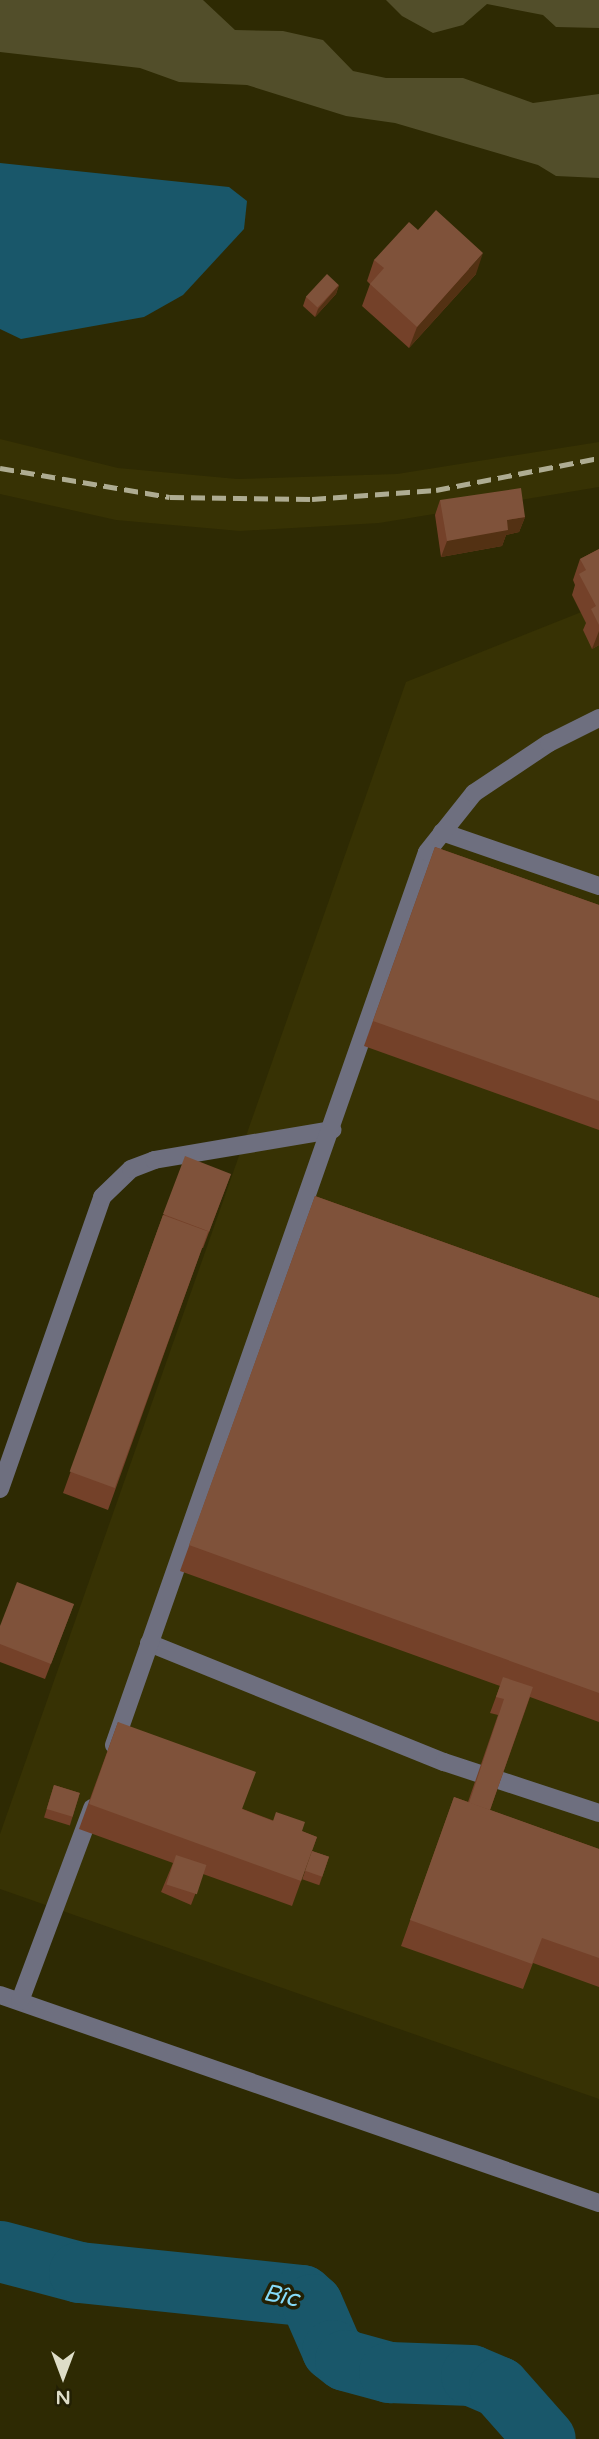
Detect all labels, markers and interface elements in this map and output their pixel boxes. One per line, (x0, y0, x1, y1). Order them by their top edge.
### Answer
water label: Bîc (261, 2278, 301, 2314)
north arrow (28, 2341, 98, 2411)
text: N (55, 2386, 71, 2408)

